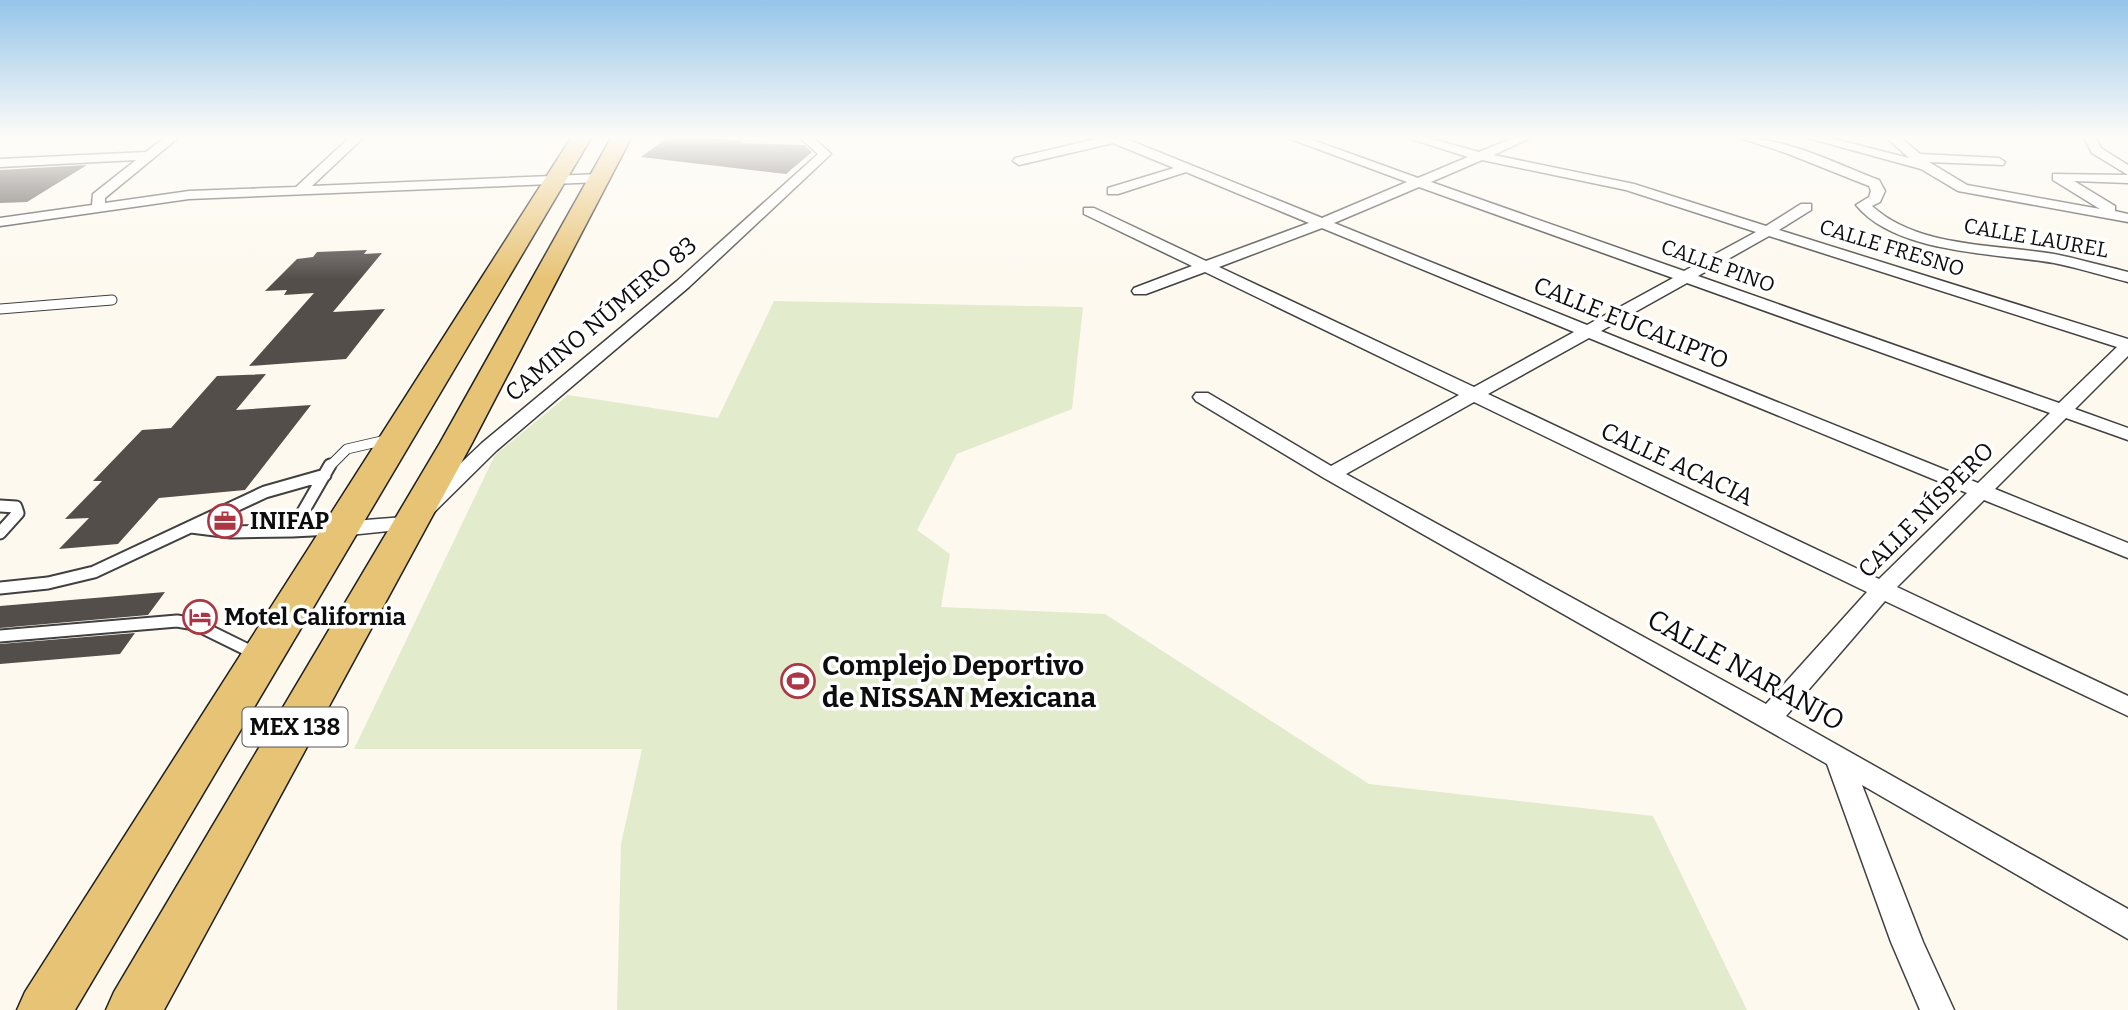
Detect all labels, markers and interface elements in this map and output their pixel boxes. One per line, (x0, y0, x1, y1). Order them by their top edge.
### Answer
street label: CALLE LAUREL (1962, 212, 2111, 264)
street label: CALLE FRESNO (1816, 214, 1968, 282)
street label: CAMINO NÚMERO 83 (499, 230, 702, 407)
street label: CALLE PINO (1658, 233, 1778, 299)
street label: CALLE EUCALIPTO (1529, 271, 1733, 375)
street label: CALLE ACACIA (1596, 416, 1758, 512)
street label: CALLE NÍSPERO (1852, 436, 2000, 584)
office icon: INIFAP (206, 502, 244, 540)
place label: INIFAP (250, 507, 329, 535)
hotel icon: Motel California (181, 598, 219, 636)
street label: CALLE NARANJO (1642, 602, 1850, 738)
place label: Motel California (224, 603, 407, 631)
place label: Complejo Deportivo de NISSAN Mexicana (822, 649, 1097, 714)
sports icon: Complejo Deportivo de NISSAN Mexicana (779, 662, 817, 700)
road number: MEX 138 (243, 708, 348, 747)

